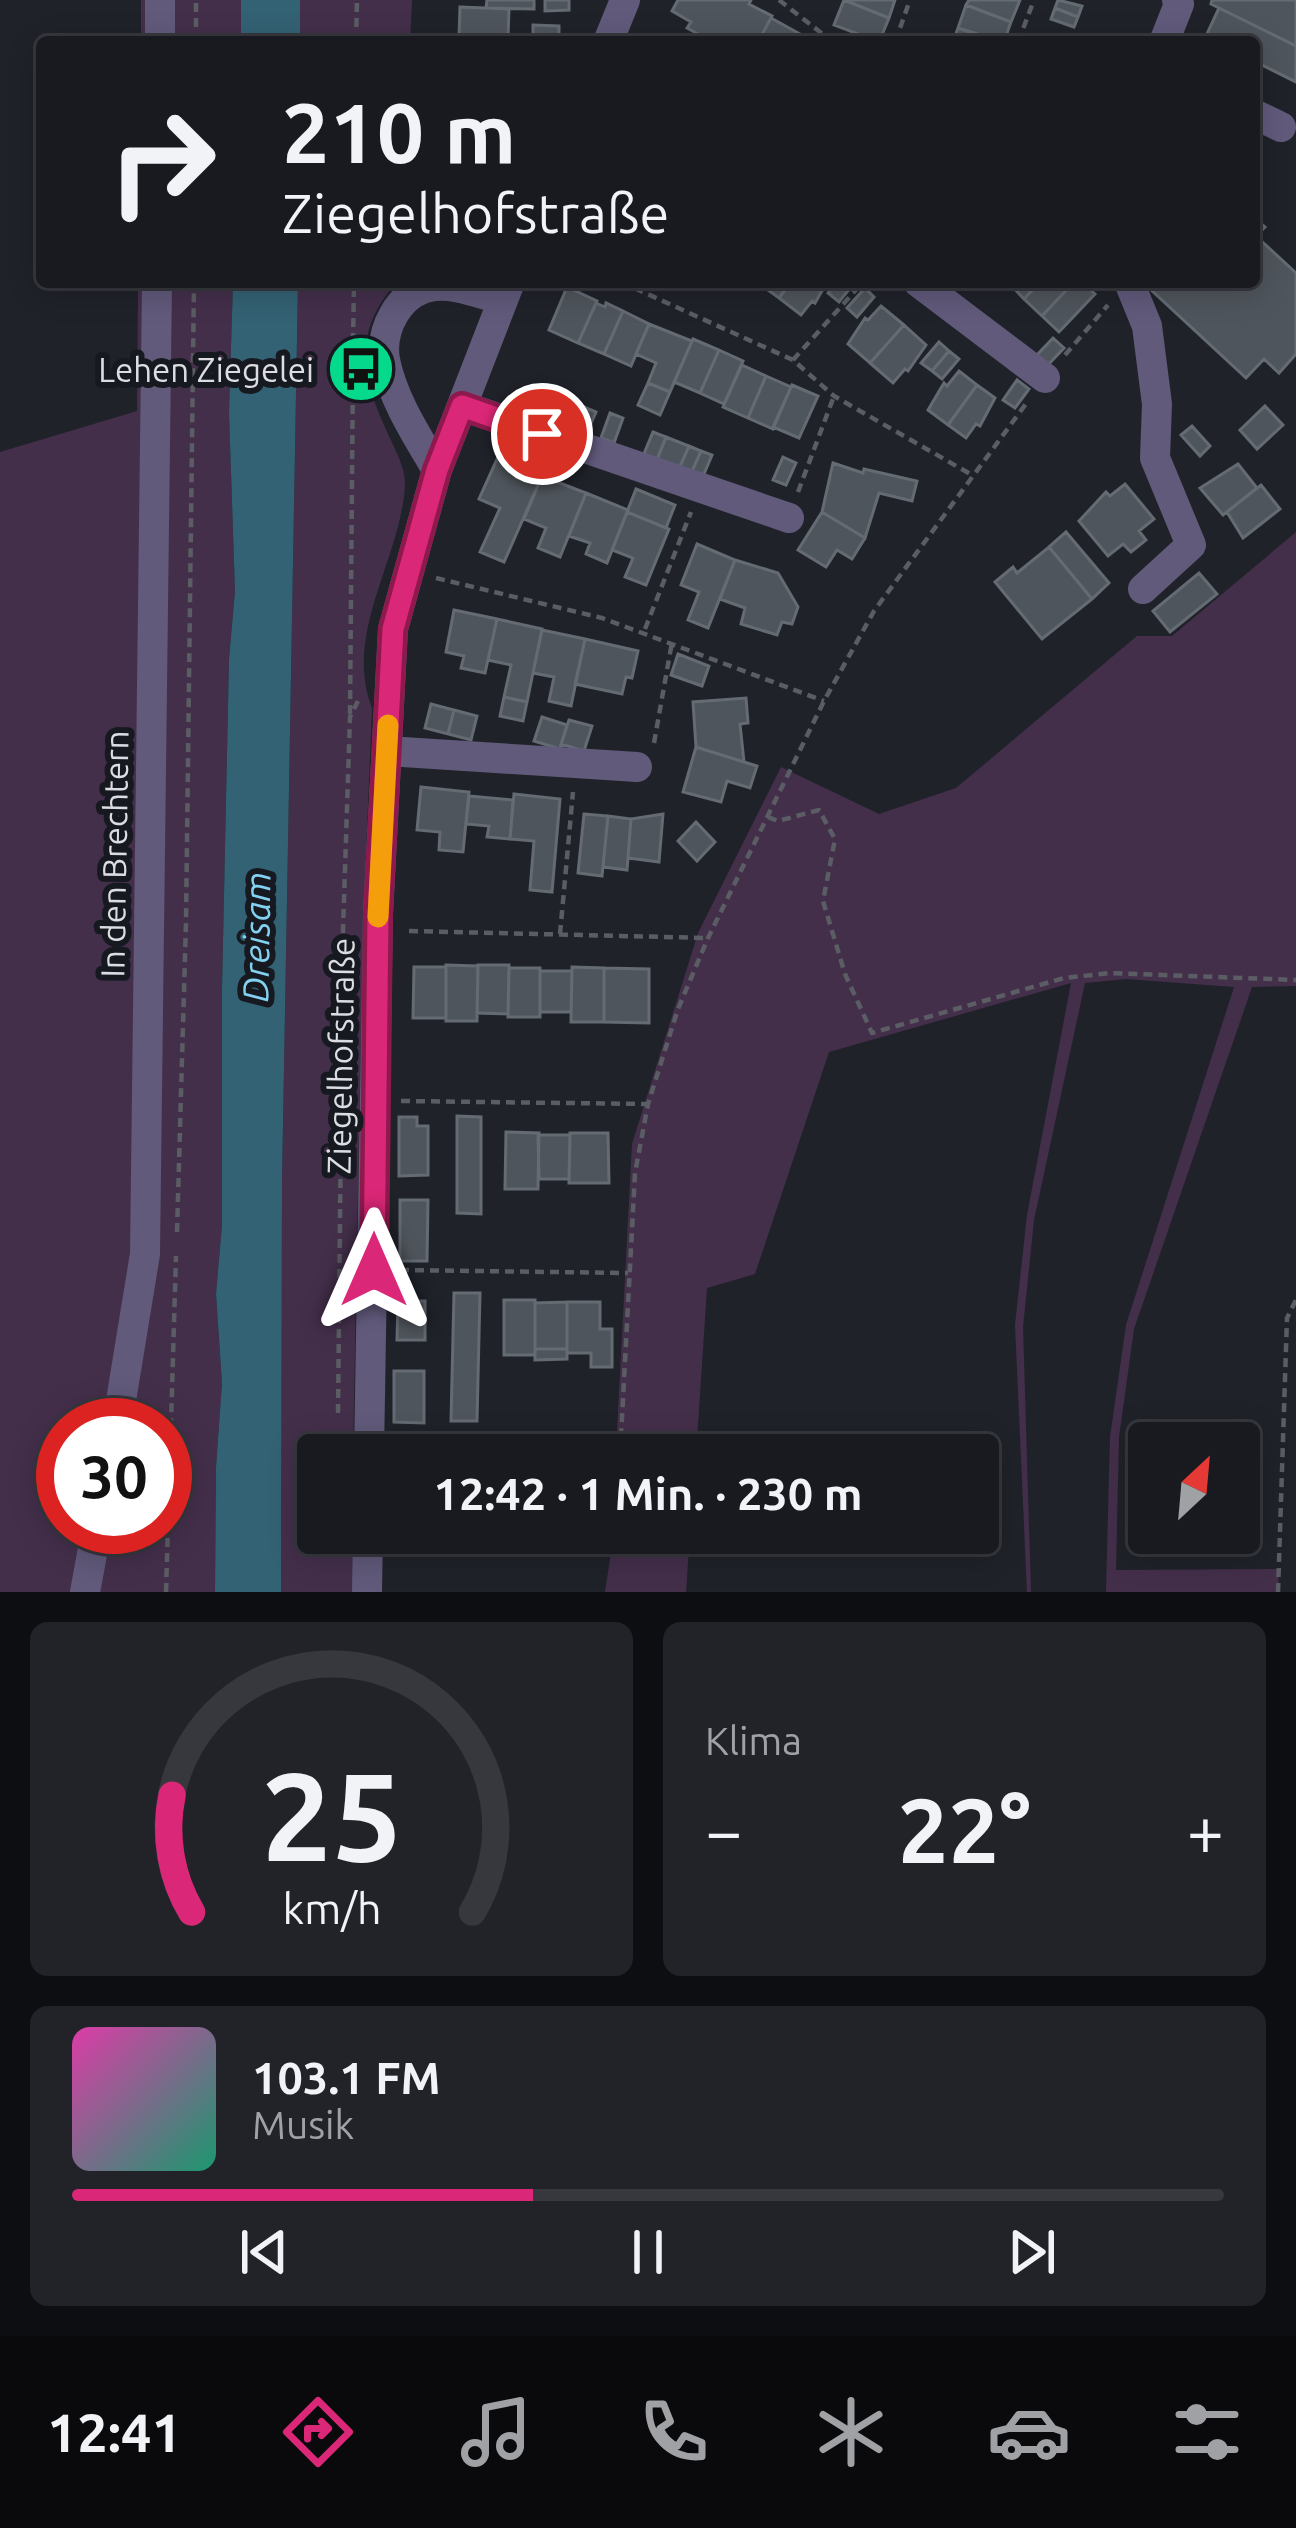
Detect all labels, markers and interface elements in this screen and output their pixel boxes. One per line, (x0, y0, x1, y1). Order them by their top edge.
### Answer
icon: right (84, 84, 240, 240)
text: 210 m (282, 85, 516, 179)
text: Ziegelhofstraße (282, 183, 669, 243)
bus stop icon: Lehen Ziegelei (326, 334, 396, 404)
place label: Lehen Ziegelei (98, 351, 314, 388)
pin (491, 383, 593, 485)
icon: arrive (509, 401, 575, 467)
street label: In den Brechtern (93, 730, 135, 978)
water label: Dreisam (234, 871, 278, 1003)
street label: Ziegelhofstraße (319, 937, 361, 1175)
position arrow (311, 1207, 437, 1333)
speed limit sign: 30 (36, 1398, 192, 1554)
north arrow (1128, 1422, 1260, 1554)
map controls (1128, 1422, 1260, 1554)
text: 12:42 · 1 Min. · 230 m (434, 1468, 863, 1519)
text: Klima (705, 1719, 802, 1762)
text: 25 (261, 1745, 402, 1885)
text: 22° (898, 1779, 1031, 1880)
text: − (705, 1793, 742, 1867)
text: + (1187, 1793, 1224, 1867)
text: km/h (282, 1884, 381, 1932)
text: 103.1 FM (252, 2052, 441, 2103)
text: Musik (252, 2103, 354, 2146)
icon: previous (231, 2219, 297, 2285)
icon: pause (615, 2219, 681, 2285)
icon: next (999, 2219, 1065, 2285)
icon: directions (276, 2390, 360, 2474)
icon: music (454, 2390, 538, 2474)
icon: phone (632, 2390, 716, 2474)
icon: climate (809, 2390, 893, 2474)
icon: car (987, 2390, 1071, 2474)
icon: filters (1165, 2390, 1249, 2474)
text: 12:41 (47, 2402, 182, 2462)

